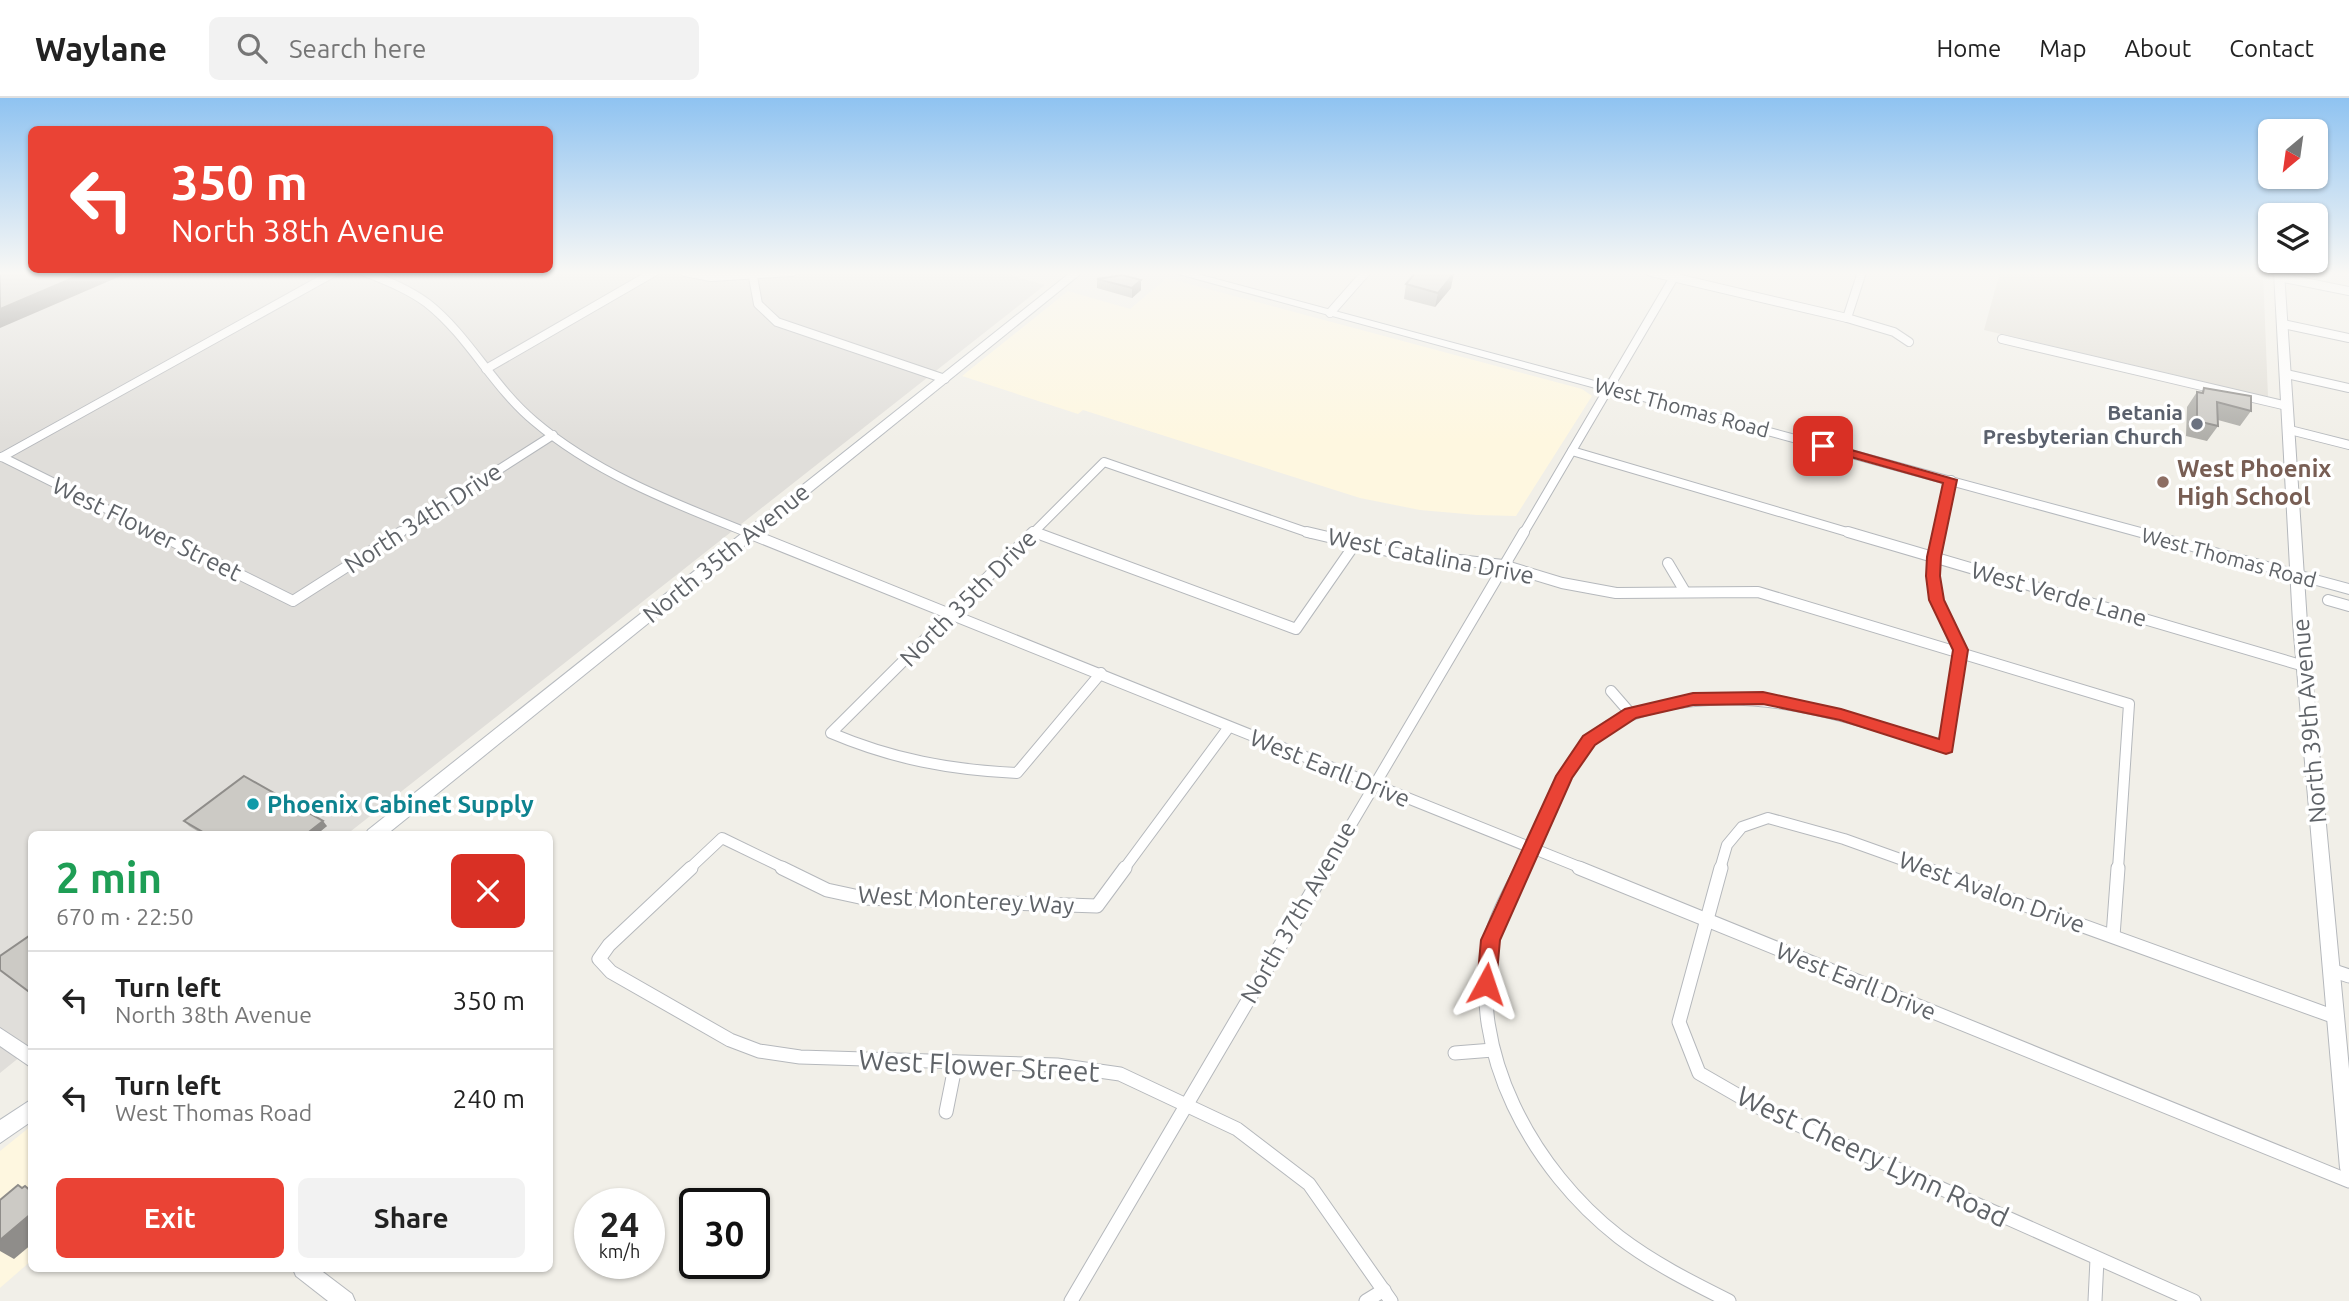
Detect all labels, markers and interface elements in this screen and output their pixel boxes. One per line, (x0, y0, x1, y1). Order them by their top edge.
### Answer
search box (209, 17, 699, 80)
icon: search (233, 29, 271, 67)
text: Waylane (35, 30, 167, 67)
text: Search here (289, 34, 426, 63)
text: Home (1936, 35, 2001, 62)
text: Map (2039, 35, 2086, 62)
text: About (2124, 35, 2191, 62)
text: Contact (2229, 35, 2314, 62)
north arrow (2258, 119, 2328, 189)
map controls (2258, 119, 2328, 273)
icon: left (56, 154, 147, 245)
text: 350 m (171, 154, 308, 209)
button: layers (2258, 203, 2328, 273)
text: North 38th Avenue (171, 212, 445, 248)
street label: West Thomas Road (1592, 372, 1772, 442)
place label: Betania Presbyterian Church (1983, 400, 2183, 448)
pin (1793, 416, 1853, 476)
marker: Betania Presbyterian Church (2189, 416, 2205, 432)
icon: arrive (1804, 427, 1842, 465)
place label: West Phoenix High School (2177, 455, 2331, 510)
street label: North 34th Drive (340, 457, 506, 579)
street label: West Flower Street (48, 472, 246, 587)
marker: West Phoenix High School (2155, 474, 2171, 490)
street label: North 35th Avenue (638, 478, 814, 628)
street label: West Thomas Road (2139, 522, 2319, 592)
street label: West Catalina Drive (1326, 523, 1536, 589)
street label: North 35th Drive (894, 524, 1042, 672)
street label: West Verde Lane (1968, 556, 2150, 632)
street label: North 39th Avenue (2287, 617, 2331, 825)
street label: West Earll Drive (1246, 724, 1414, 812)
place label: Phoenix Cabinet Supply (267, 791, 534, 818)
marker: Phoenix Cabinet Supply (245, 796, 261, 812)
street label: North 37th Avenue (1235, 816, 1361, 1008)
street label: West Avalon Drive (1895, 846, 2089, 938)
text: 2 min (56, 854, 162, 901)
button: close (451, 854, 525, 928)
street label: West Monterey Way (857, 881, 1075, 919)
text: 670 m · 22:50 (56, 904, 194, 929)
street label: West Earll Drive (1772, 937, 1940, 1025)
position arrow (1449, 947, 1523, 1021)
text: Turn left (115, 973, 221, 1002)
icon: left (56, 981, 94, 1019)
text: 350 m (453, 986, 525, 1015)
text: North 38th Avenue (115, 1002, 312, 1027)
street label: West Flower Street (858, 1043, 1100, 1087)
text: Turn left (115, 1071, 221, 1100)
icon: left (56, 1079, 94, 1117)
street label: West Cheery Lynn Road (1732, 1079, 2014, 1233)
text: 240 m (453, 1084, 525, 1113)
text: West Thomas Road (115, 1100, 312, 1125)
button: Exit (56, 1178, 284, 1258)
button: Share (298, 1178, 525, 1258)
speed limit sign: 30 (679, 1188, 770, 1279)
text: 24 (600, 1204, 639, 1244)
text: km/h (599, 1241, 640, 1261)

